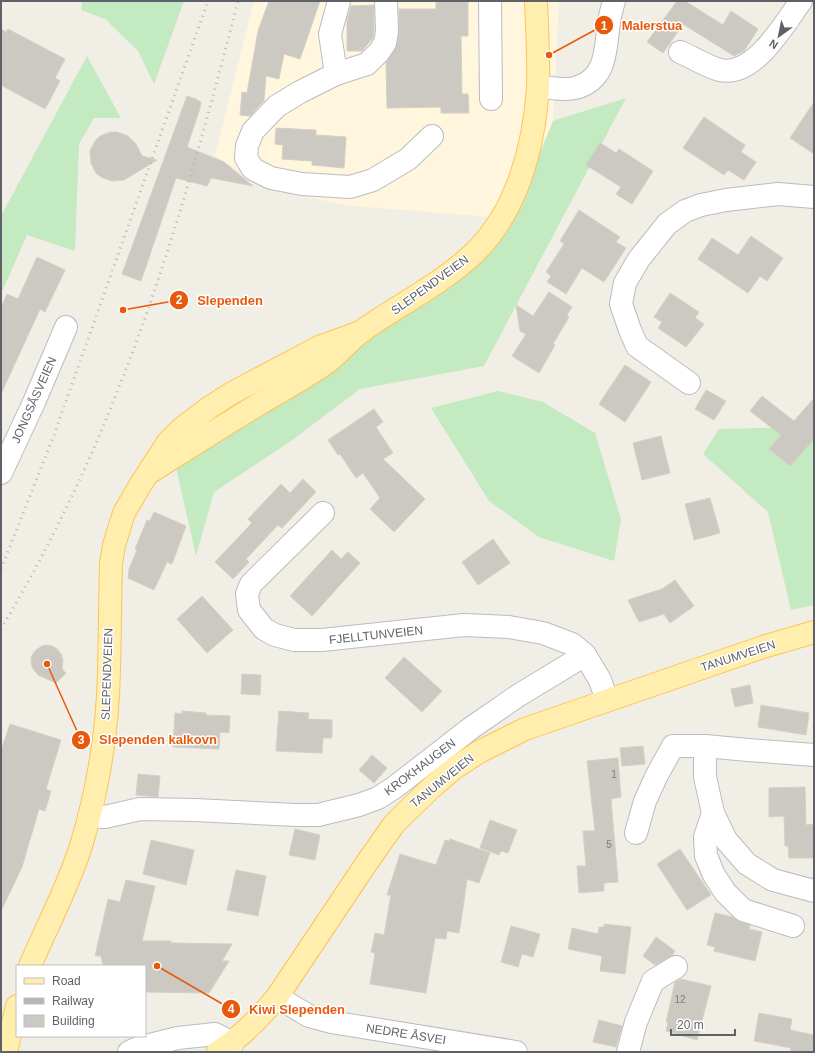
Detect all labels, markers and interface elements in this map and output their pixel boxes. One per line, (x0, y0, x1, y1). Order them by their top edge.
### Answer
callout: Malerstua (594, 13, 691, 38)
north arrow (759, 16, 799, 56)
text: Malerstua (622, 18, 683, 33)
text: 1 (601, 19, 608, 33)
text: N (767, 37, 780, 52)
street label: SLEPENDVEIEN (389, 252, 471, 318)
callout: Slependen (169, 288, 271, 313)
text: 2 (176, 293, 183, 307)
text: Slependen (197, 293, 263, 308)
street label: JONGSÅSVEIEN (8, 354, 59, 445)
street label: FJELLTUNVEIEN (328, 623, 424, 647)
street label: SLEPENDVEIEN (98, 628, 116, 720)
street label: TANUMVEIEN (699, 637, 777, 675)
callout: Slependen kalkovn (71, 727, 224, 752)
text: Slependen kalkovn (99, 732, 217, 747)
text: 3 (78, 733, 85, 747)
street label: KROKHAUGEN (382, 736, 458, 798)
street label: TANUMVEIEN (407, 751, 477, 811)
house number: 1 (611, 769, 617, 780)
house number: 5 (606, 839, 612, 850)
legend (16, 965, 146, 1037)
text: Road (52, 974, 81, 988)
text: Railway (52, 994, 94, 1008)
house number: 12 (674, 994, 686, 1005)
callout: Kiwi Slependen (221, 997, 353, 1022)
text: 4 (228, 1002, 235, 1016)
text: Kiwi Slependen (249, 1002, 345, 1017)
scale bar (671, 1011, 735, 1037)
text: Building (52, 1014, 95, 1028)
text: 20 m (677, 1018, 704, 1032)
street label: NEDRE ÅSVEI (365, 1020, 447, 1047)

